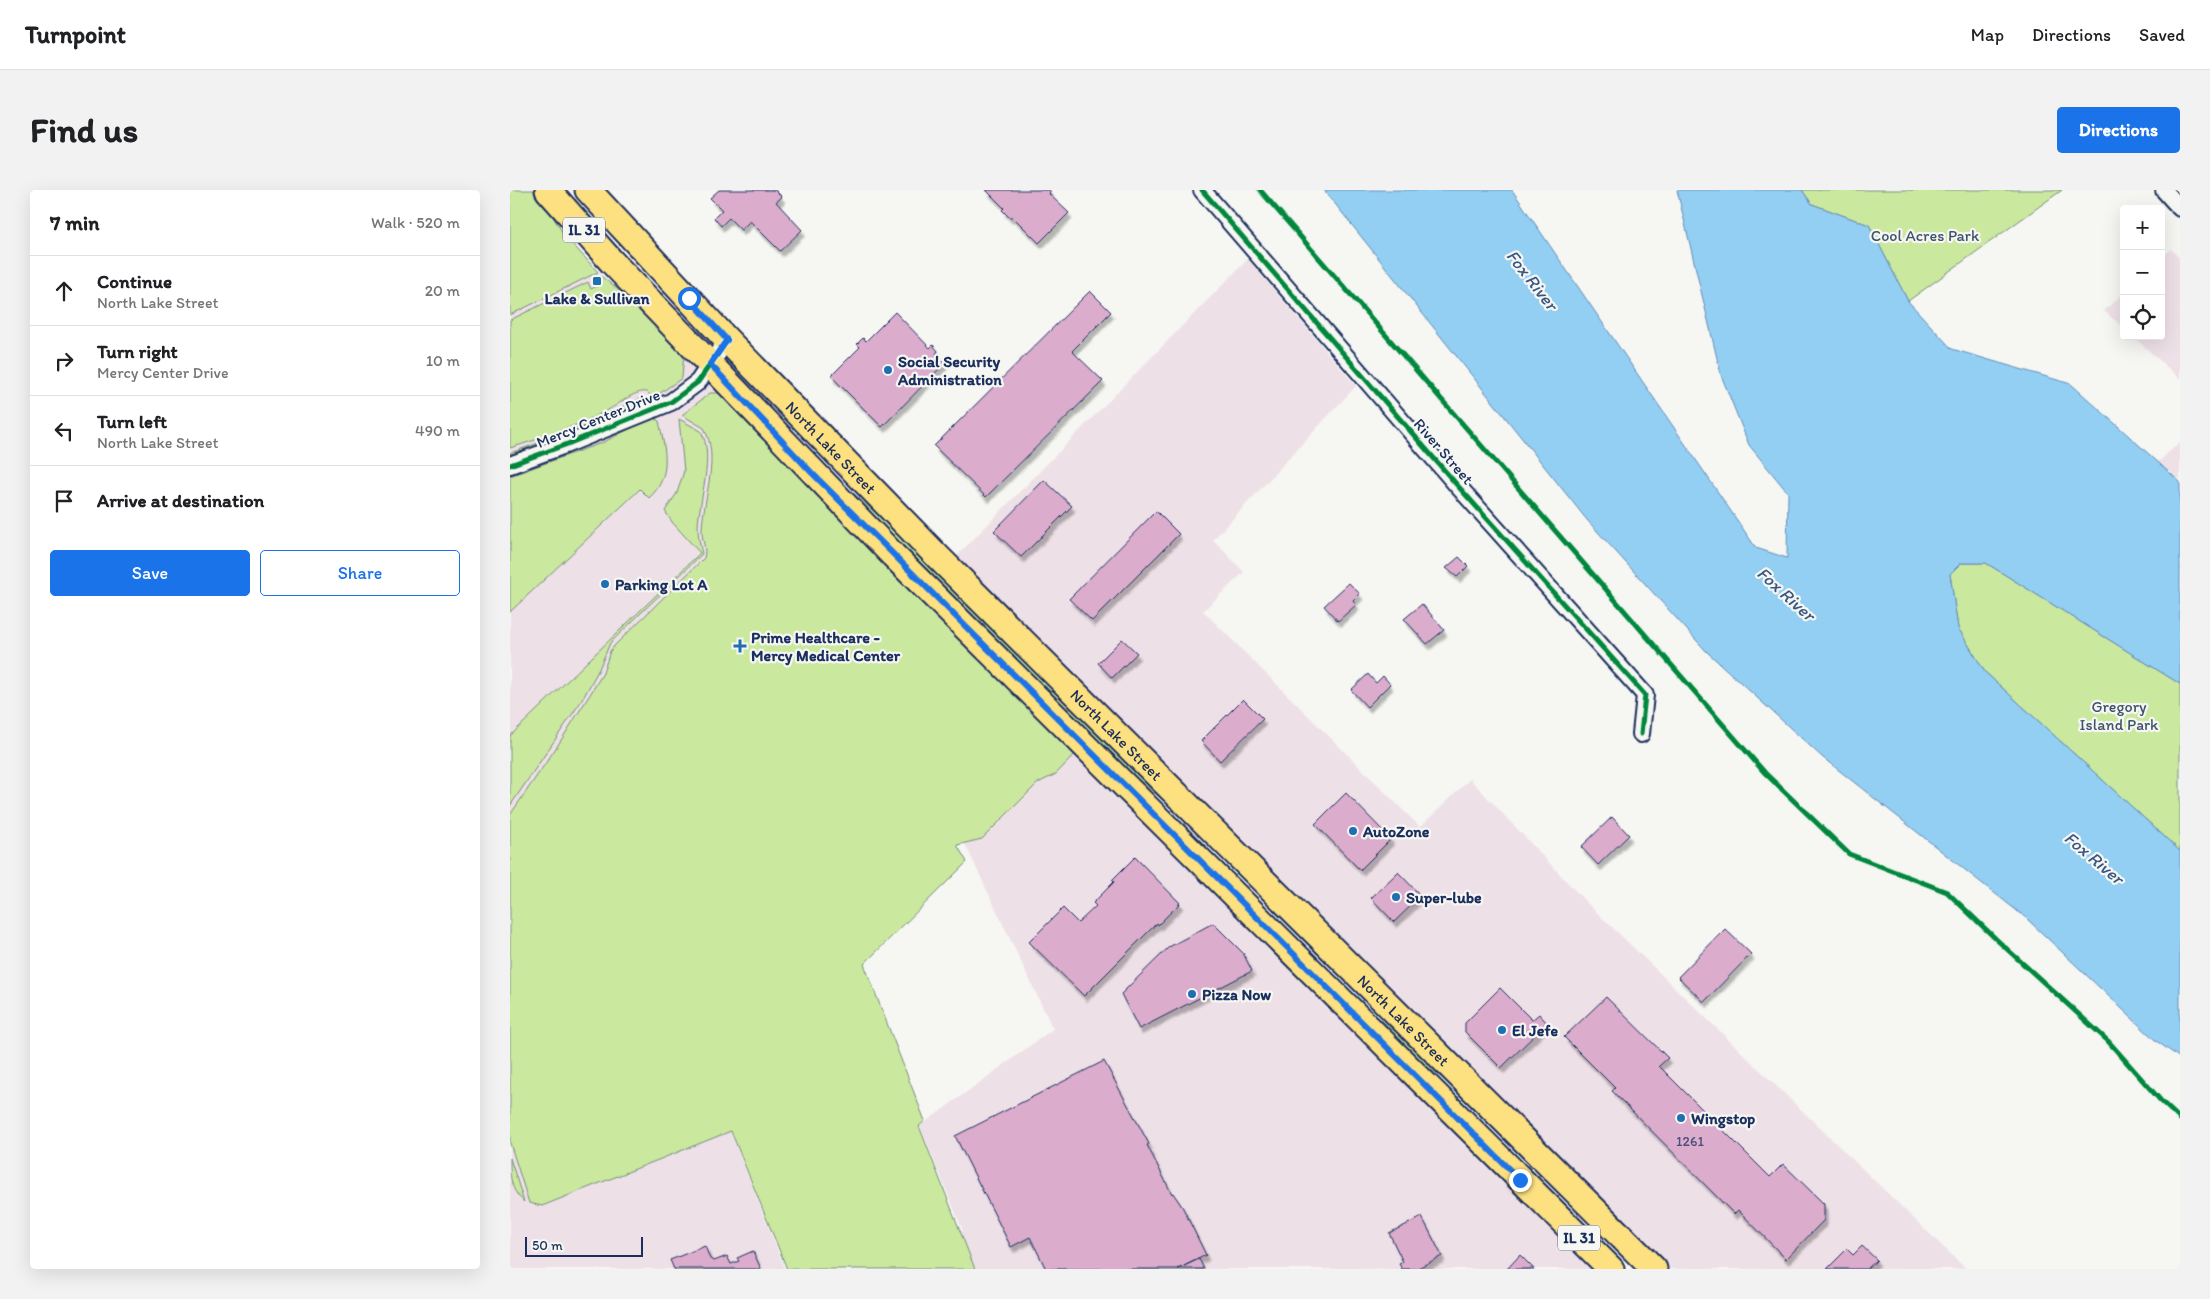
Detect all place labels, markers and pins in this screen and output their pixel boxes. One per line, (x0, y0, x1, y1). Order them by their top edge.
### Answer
marker: Lake & Sullivan (591, 275, 603, 287)
place label: Lake & Sullivan (544, 289, 651, 308)
place label: Social Security Administration (897, 352, 1002, 389)
marker: Social Security Administration (882, 364, 894, 376)
place label: Parking Lot A (615, 575, 708, 595)
marker: Parking Lot A (599, 578, 611, 590)
place label: Prime Healthcare - Mercy Medical Center (751, 628, 901, 666)
marker: Prime Healthcare - Mercy Medical Center (733, 639, 747, 653)
place label: AutoZone (1362, 822, 1430, 841)
marker: AutoZone (1347, 825, 1359, 837)
place label: Super-lube (1406, 888, 1482, 908)
marker: Super-lube (1390, 891, 1402, 903)
place label: Pizza Now (1202, 985, 1271, 1004)
marker: Pizza Now (1186, 988, 1198, 1000)
place label: El Jefe (1512, 1021, 1558, 1040)
marker: El Jefe (1496, 1024, 1508, 1036)
place label: Wingstop (1691, 1109, 1755, 1129)
marker: Wingstop (1675, 1112, 1687, 1124)

